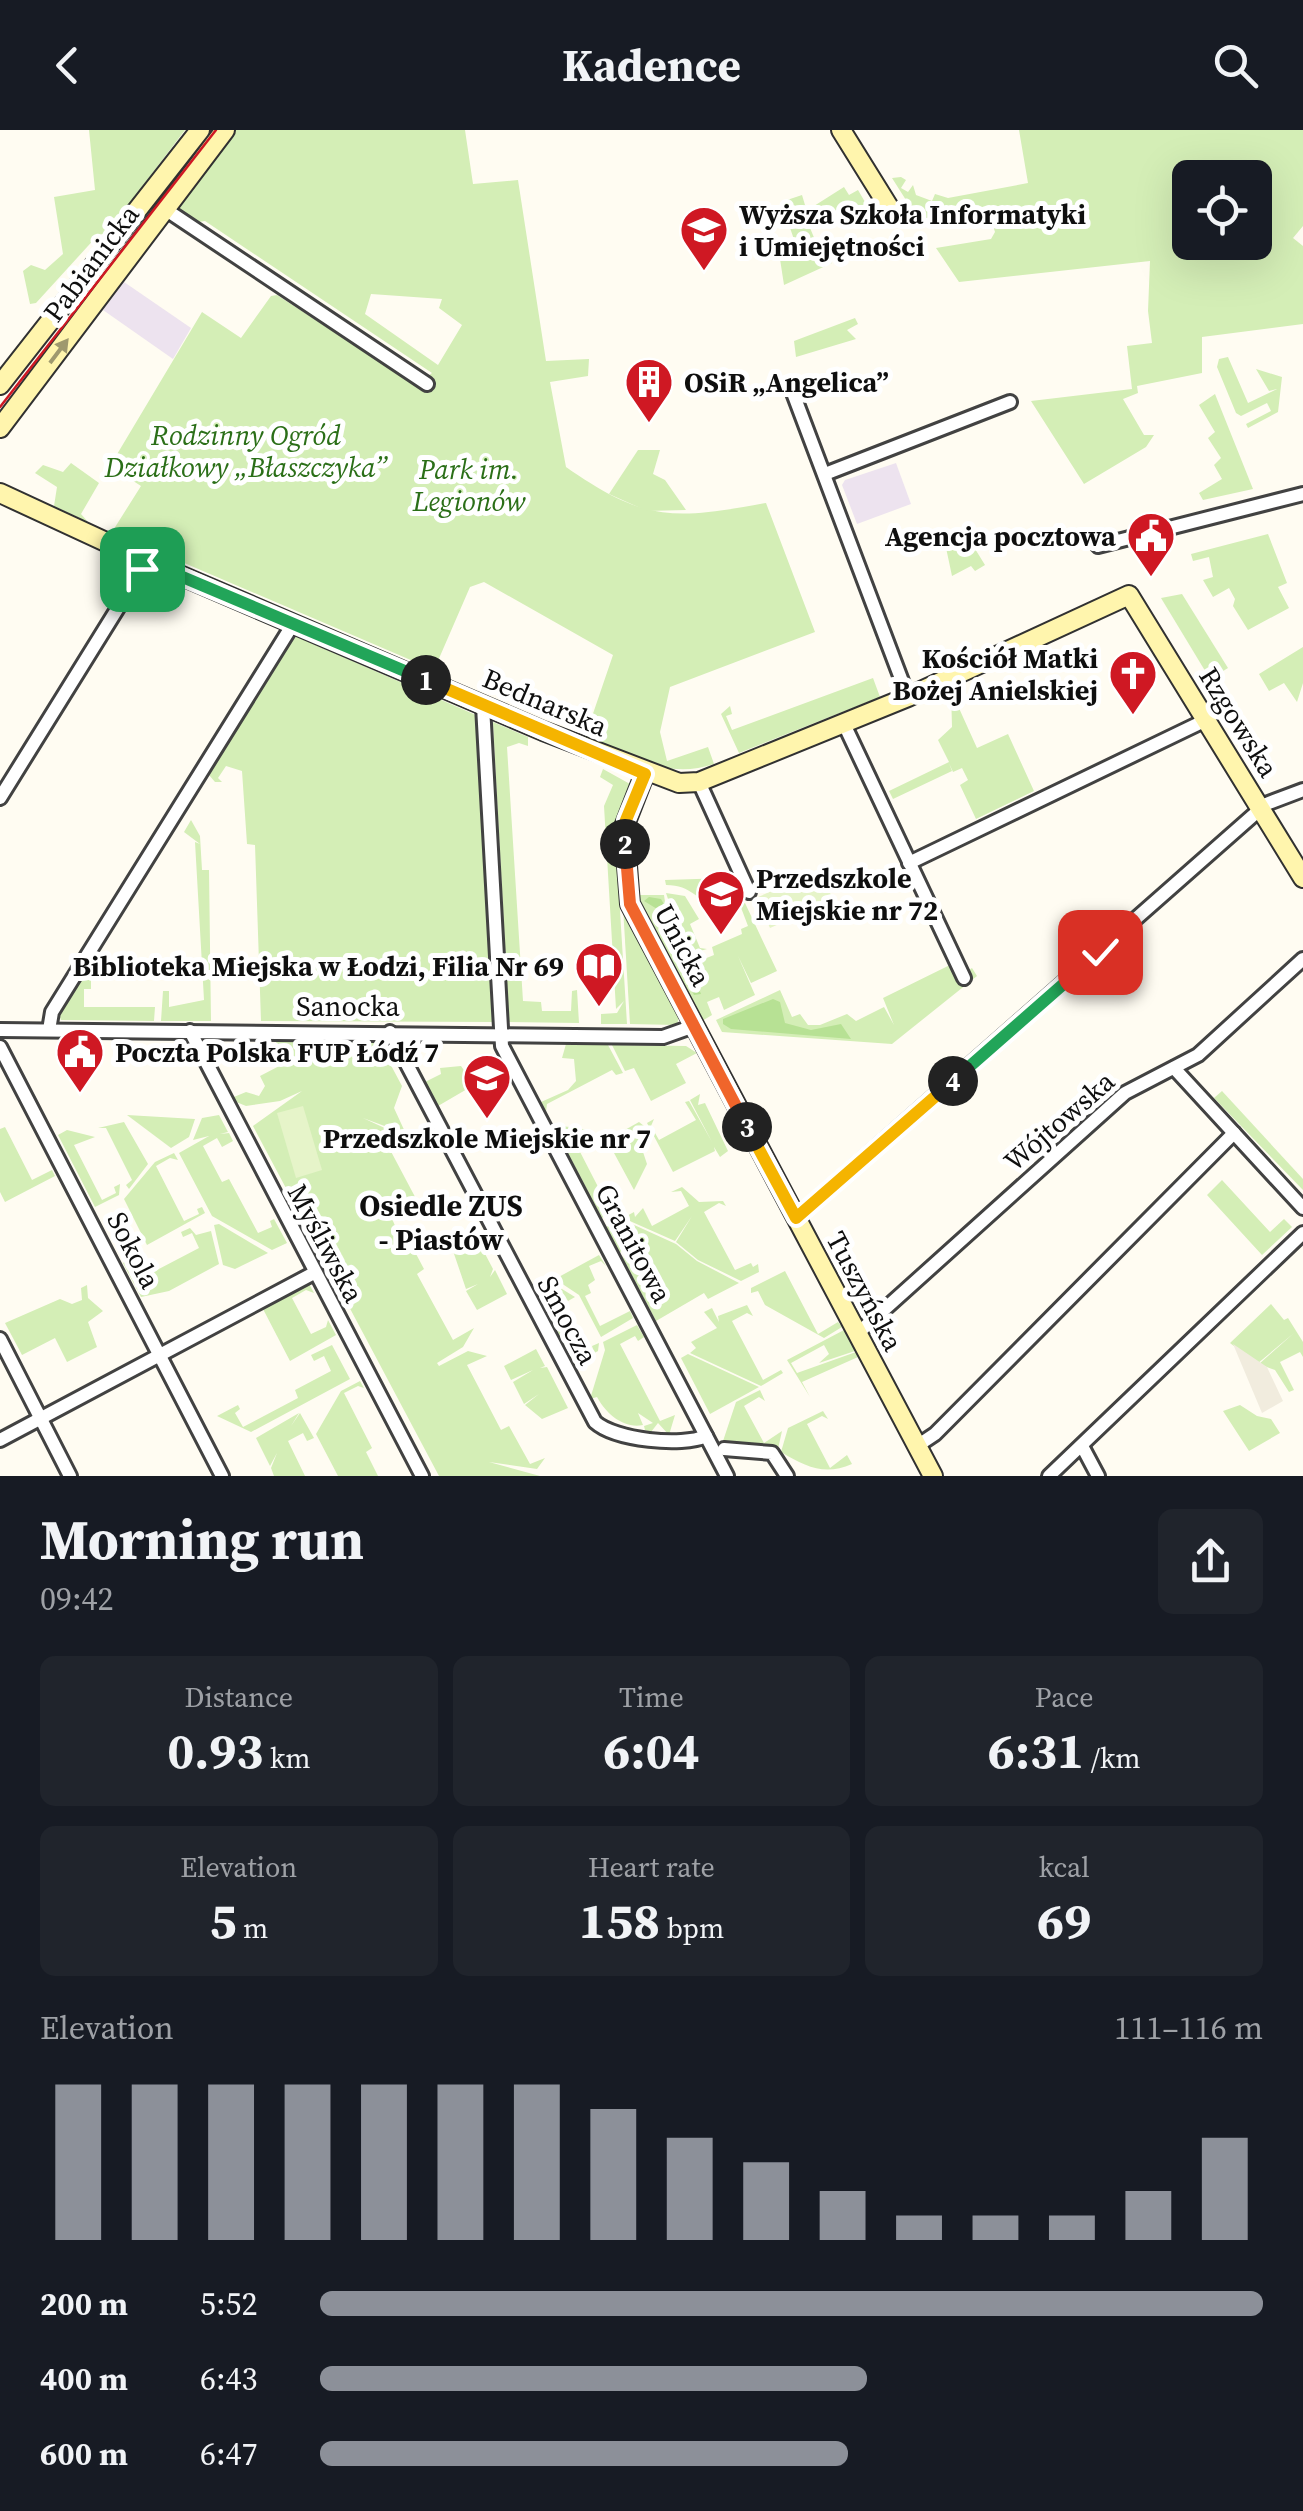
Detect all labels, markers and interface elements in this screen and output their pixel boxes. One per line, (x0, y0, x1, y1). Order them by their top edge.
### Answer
text: Kadence (562, 34, 741, 96)
icon: back (40, 38, 95, 93)
icon: search (1208, 38, 1263, 93)
map controls (1172, 160, 1272, 260)
button: locate (1172, 160, 1272, 260)
place label: Wyższa Szkoła Informatyki i Umiejętności (739, 195, 1086, 265)
street label: Pabianicka (34, 196, 148, 329)
school or university icon: Wyższa Szkoła Informatyki i Umiejętności (678, 204, 730, 272)
one-way arrow (48, 338, 69, 364)
building icon: OSiR „Angelica” (623, 356, 675, 424)
place label: OSiR „Angelica” (684, 363, 889, 401)
park label: Rodzinny Ogród Działkowy „Błaszczyka” (104, 416, 388, 486)
park label: Park im. Legionów (412, 450, 526, 520)
public building icon: Agencja pocztowa (1125, 510, 1177, 578)
place label: Agencja pocztowa (885, 517, 1116, 555)
pin (100, 527, 185, 612)
icon: arrive (115, 542, 170, 597)
place label: Kościół Matki Bożej Anielskiej (892, 639, 1098, 709)
church icon: Kościół Matki Bożej Anielskiej (1107, 648, 1159, 716)
pin: 1 (401, 655, 451, 705)
street label: Bednarska (477, 659, 614, 746)
street label: Rzgowska (1190, 660, 1288, 785)
text: 1 (418, 661, 434, 699)
pin: 2 (600, 819, 650, 869)
text: 2 (617, 825, 633, 863)
place label: Przedszkole Miejskie nr 72 (756, 859, 938, 929)
school or university icon: Przedszkole Miejskie nr 72 (695, 868, 747, 936)
street label: Unicka (646, 897, 721, 993)
pin (1058, 910, 1143, 995)
icon: check (1073, 925, 1128, 980)
library icon: Biblioteka Miejska w Łodzi, Filia Nr 69 (573, 940, 625, 1008)
place label: Biblioteka Miejska w Łodzi, Filia Nr 69 (73, 947, 564, 985)
street label: Sanocka (296, 987, 401, 1025)
public building icon: Poczta Polska FUP Łódź 7 (54, 1026, 106, 1094)
place label: Poczta Polska FUP Łódź 7 (115, 1033, 439, 1071)
school or university icon: Przedszkole Miejskie nr 7 (461, 1052, 513, 1120)
pin: 4 (928, 1056, 978, 1106)
text: 4 (945, 1062, 961, 1100)
street label: Wójtowska (996, 1062, 1123, 1180)
pin: 3 (722, 1102, 772, 1152)
text: 3 (739, 1108, 755, 1146)
place label: Przedszkole Miejskie nr 7 (323, 1119, 651, 1157)
street label: Myśliwska (279, 1177, 373, 1310)
street label: Granitowa (587, 1177, 682, 1310)
district label: Osiedle ZUS - Piastów (359, 1185, 523, 1260)
street label: Sokola (99, 1205, 170, 1296)
street label: Tuszyńska (818, 1225, 913, 1358)
street label: Smocza (529, 1269, 608, 1372)
text: Morning run (40, 1502, 364, 1577)
button: share (1158, 1509, 1263, 1614)
text: 09:42 (40, 1577, 114, 1621)
text: Distance (185, 1678, 293, 1716)
text: Time (619, 1678, 684, 1716)
text: Pace (1035, 1678, 1094, 1716)
text: 0.93 (167, 1716, 263, 1785)
text: 6:04 (603, 1716, 700, 1785)
text: 6:31 (988, 1716, 1084, 1785)
text: km (263, 1739, 311, 1777)
text: /km (1084, 1739, 1140, 1777)
text: Elevation (180, 1848, 297, 1886)
text: Heart rate (588, 1848, 715, 1886)
text: kcal (1039, 1848, 1090, 1886)
text: 5 (209, 1886, 237, 1955)
text: 158 (579, 1886, 660, 1955)
text: 69 (1037, 1886, 1091, 1955)
text: m (237, 1909, 268, 1947)
text: bpm (660, 1909, 724, 1947)
text: Elevation (40, 2006, 174, 2050)
text: 111–116 m (1114, 2006, 1263, 2050)
text: 200 m (40, 2282, 128, 2326)
text: 5:52 (200, 2282, 258, 2326)
text: 400 m (40, 2357, 128, 2401)
text: 6:43 (200, 2357, 258, 2401)
text: 600 m (40, 2432, 128, 2476)
text: 6:47 (200, 2432, 258, 2476)

